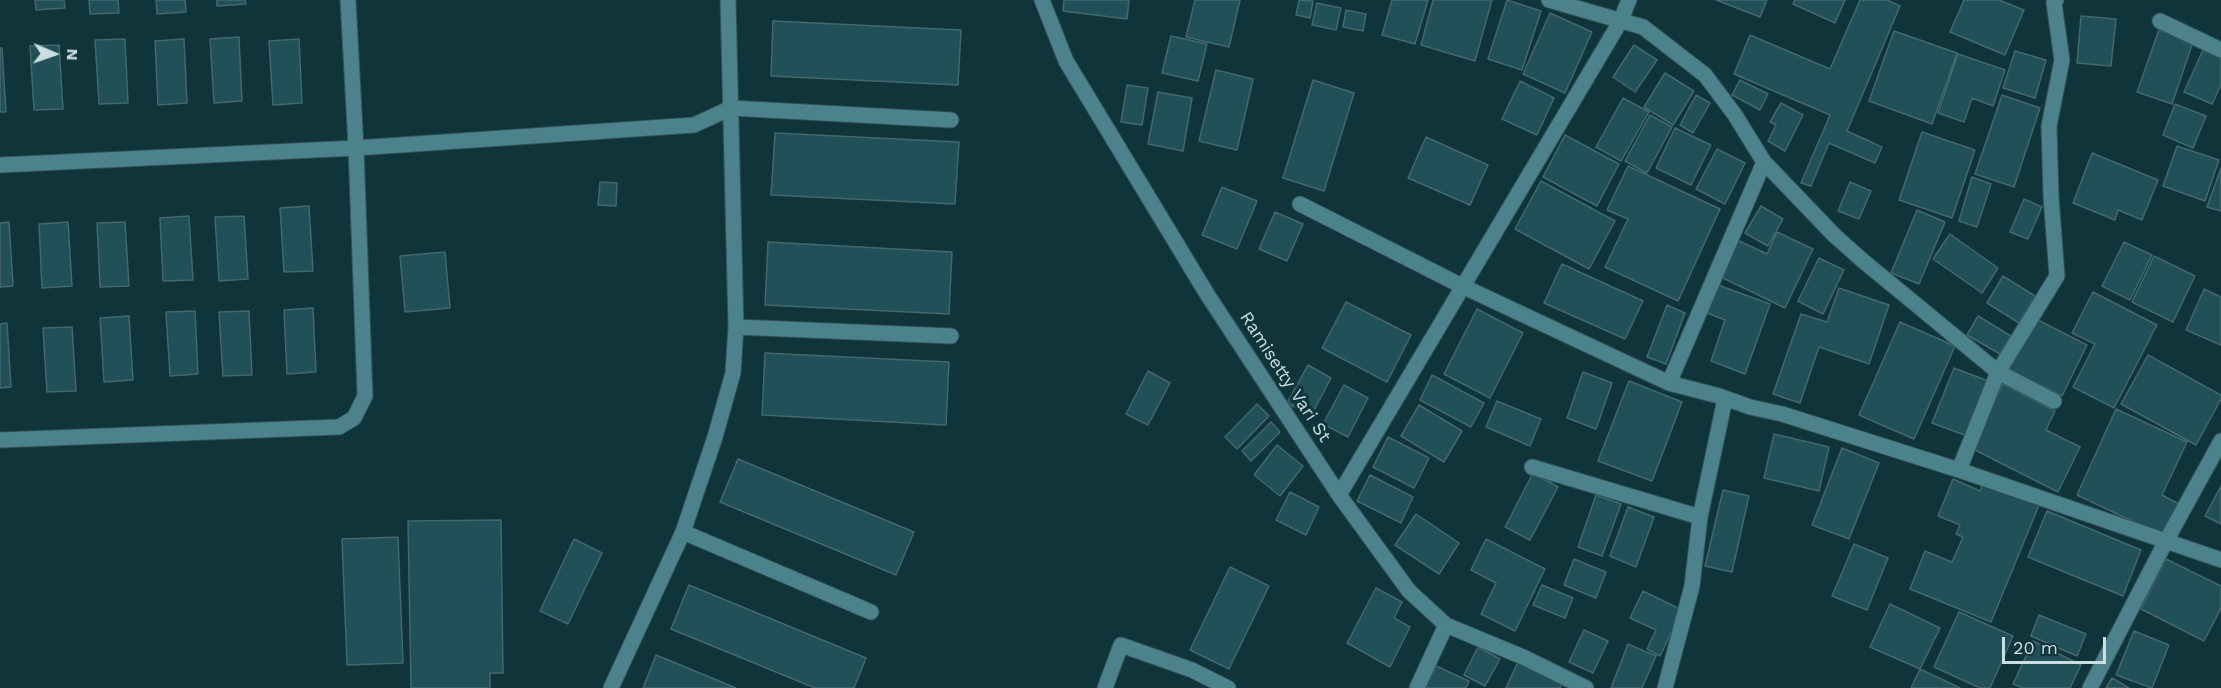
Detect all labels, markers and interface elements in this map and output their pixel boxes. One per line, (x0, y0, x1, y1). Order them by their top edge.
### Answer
north arrow (24, 24, 84, 84)
text: N (63, 48, 82, 61)
street label: Ramisetty Vari St (1235, 308, 1335, 446)
scale bar (2005, 625, 2108, 663)
text: 20 m (2013, 637, 2058, 658)

